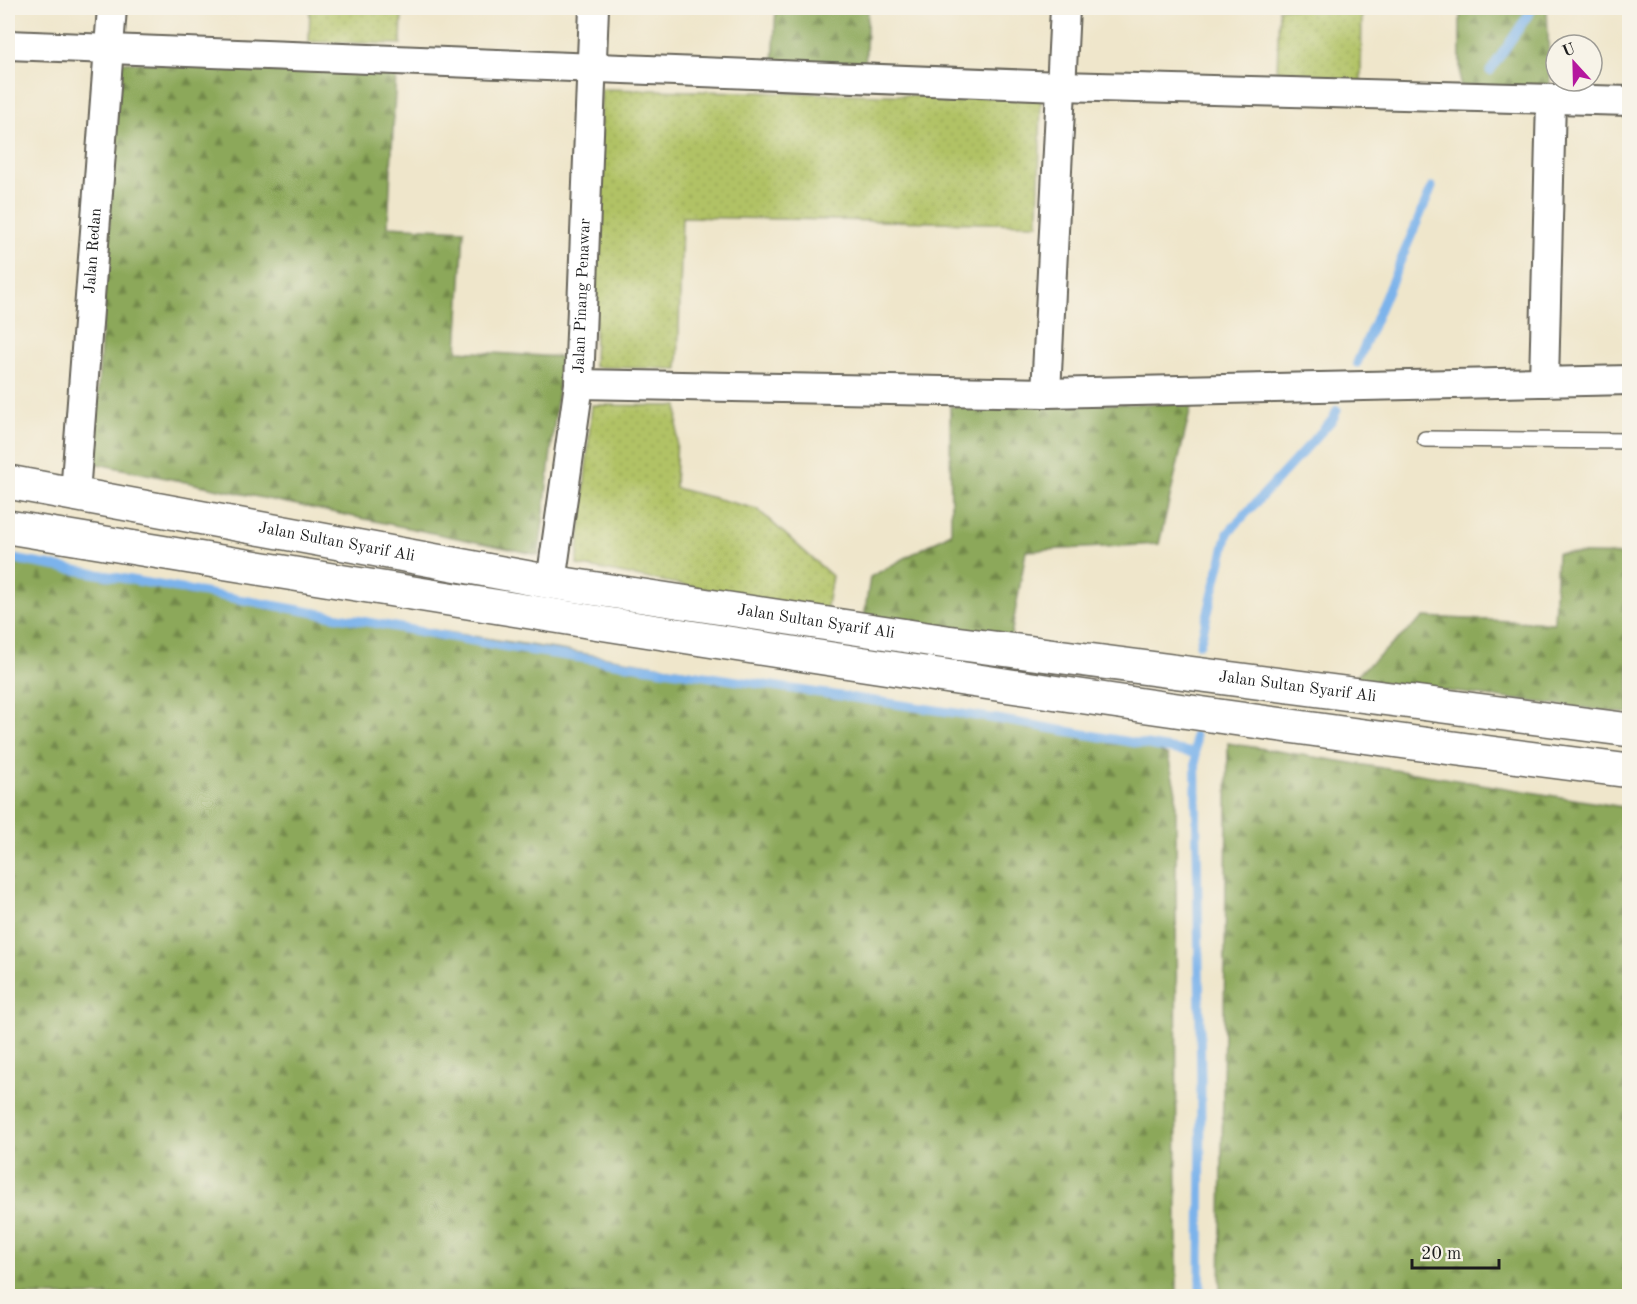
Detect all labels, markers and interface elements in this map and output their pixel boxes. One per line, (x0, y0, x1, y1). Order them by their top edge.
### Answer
north arrow (1544, 33, 1604, 93)
text: U (1560, 41, 1578, 61)
street label: Jalan Redan (82, 207, 105, 294)
street label: Jalan Pinang Penawar (571, 218, 594, 374)
street label: Jalan Sultan Syarif Ali (257, 520, 416, 565)
street label: Jalan Sultan Syarif Ali (736, 602, 895, 642)
street label: Jalan Sultan Syarif Ali (1218, 669, 1377, 705)
scale bar (1412, 1232, 1499, 1270)
text: 20 m (1421, 1245, 1461, 1263)

